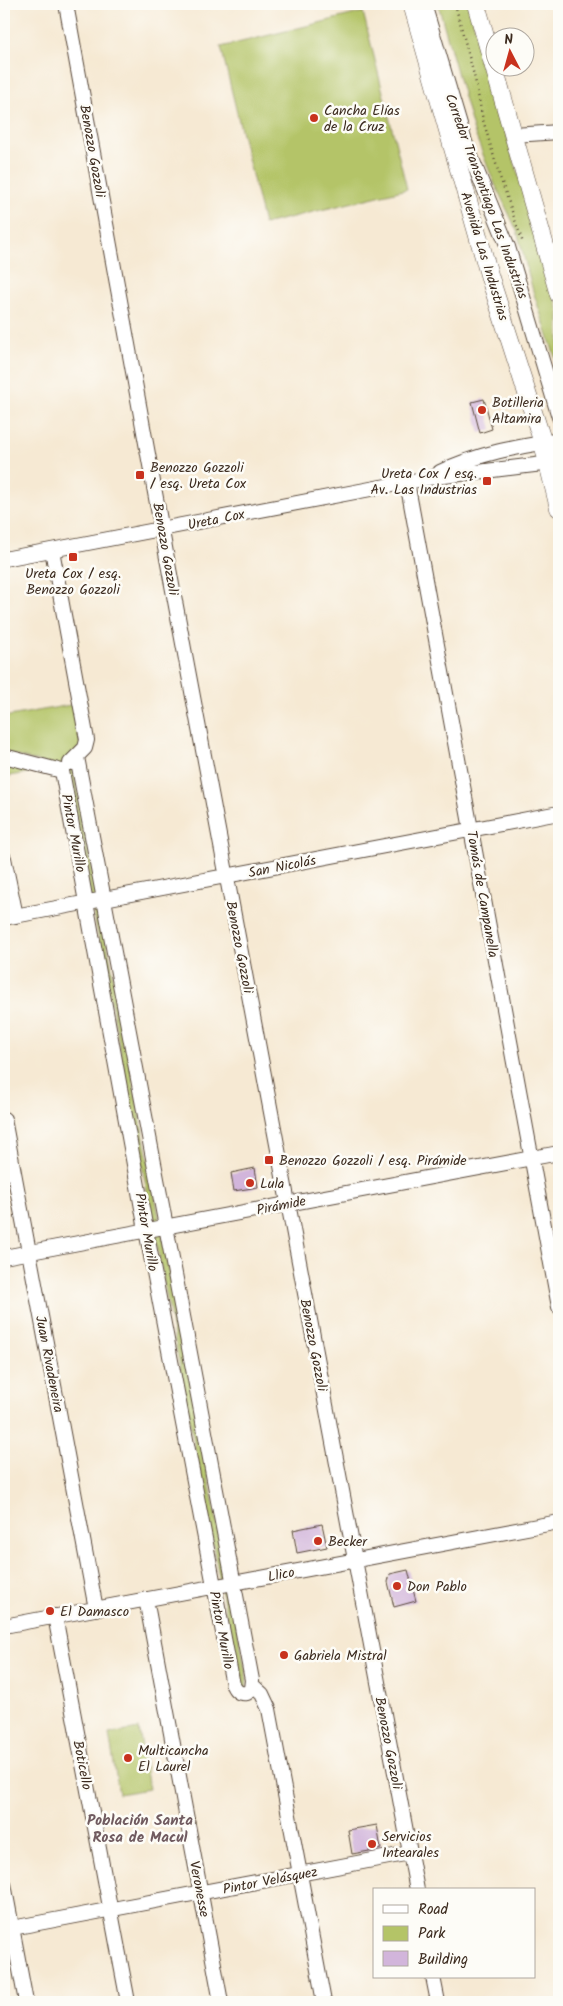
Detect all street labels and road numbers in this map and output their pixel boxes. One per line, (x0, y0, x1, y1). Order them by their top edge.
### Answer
street label: Corredor Transantiago Las Industrias (439, 91, 534, 302)
street label: Benozzo Gozzoli (73, 103, 111, 200)
street label: Avenida Las Industrias (454, 189, 514, 324)
street label: Benozzo Gozzoli (146, 501, 184, 598)
street label: Ureta Cox (186, 503, 248, 536)
street label: Pintor Murillo (55, 792, 91, 874)
street label: Tomás de Campanella (460, 829, 504, 959)
street label: San Nicolás (246, 850, 318, 884)
street label: Benozzo Gozzoli (219, 899, 259, 996)
street label: Pirámide (255, 1190, 308, 1222)
street label: Pintor Murillo (128, 1191, 164, 1273)
street label: Benozzo Gozzoli (293, 1297, 333, 1394)
street label: Juan Rivadeneira (29, 1314, 69, 1415)
street label: Llico (266, 1562, 297, 1588)
street label: Pintor Murillo (203, 1589, 239, 1671)
street label: Benozzo Gozzoli (368, 1695, 408, 1792)
street label: Boticello (66, 1739, 98, 1792)
street label: Veronesse (183, 1859, 215, 1920)
street label: Pintor Velásquez (221, 1861, 319, 1901)

